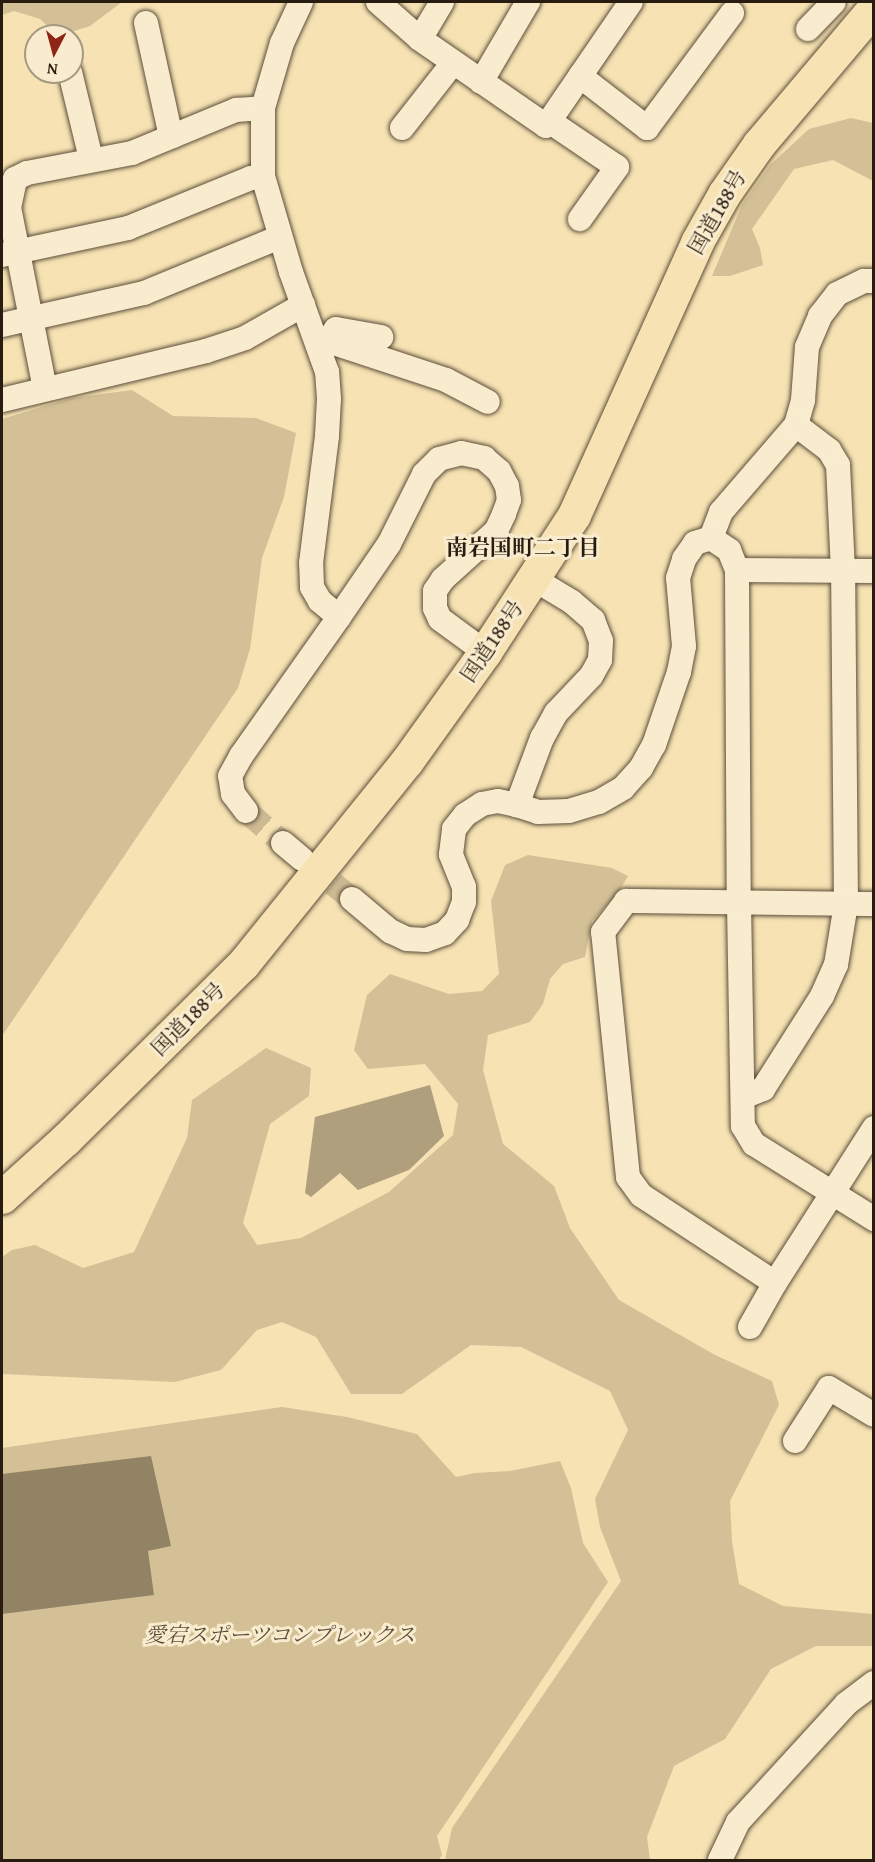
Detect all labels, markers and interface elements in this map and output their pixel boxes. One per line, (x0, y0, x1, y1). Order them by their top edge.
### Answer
north arrow (24, 24, 84, 84)
text: N (46, 57, 59, 82)
street label: 国道188号 (683, 165, 751, 259)
district label: 南岩国町二丁目 (446, 535, 600, 561)
street label: 国道188号 (455, 595, 529, 687)
street label: 国道188号 (146, 977, 230, 1061)
park label: 愛宕スポーツコンプレックス (144, 1622, 416, 1648)

